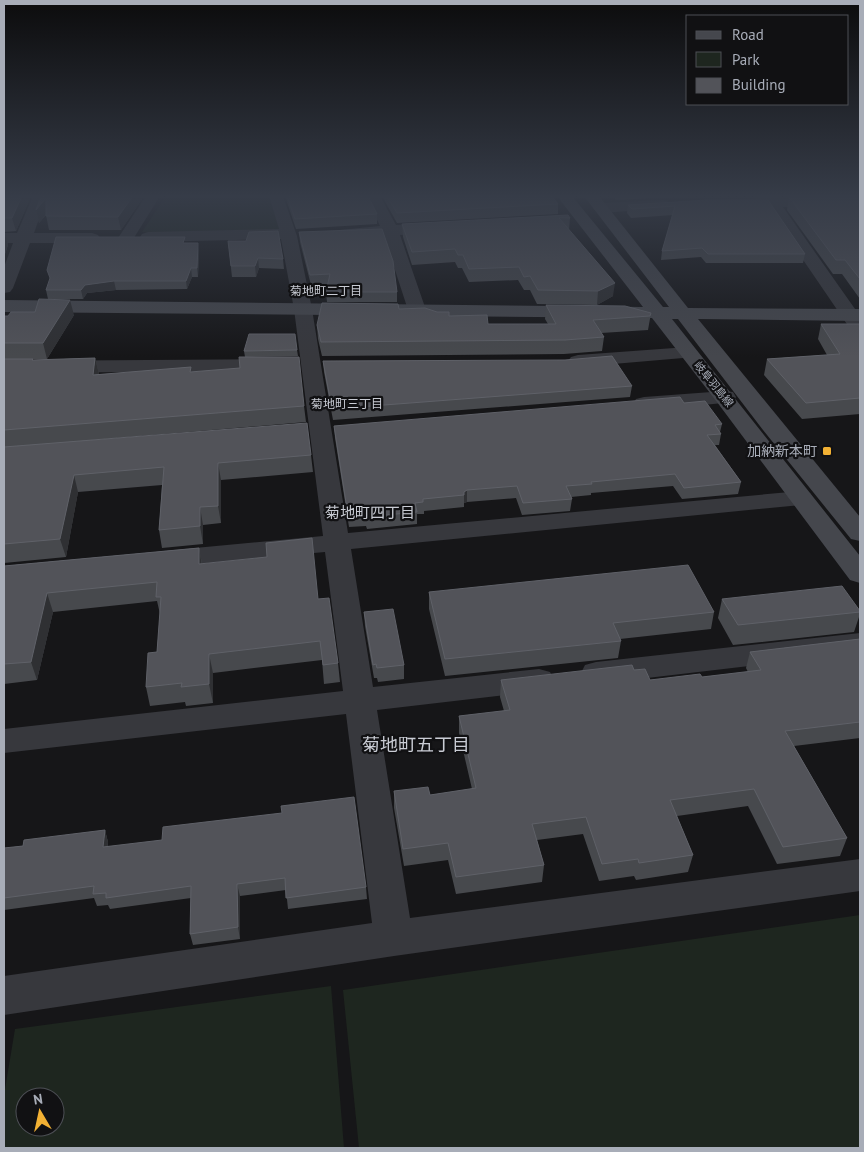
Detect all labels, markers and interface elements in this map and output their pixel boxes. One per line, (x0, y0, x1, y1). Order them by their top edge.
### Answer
legend (686, 15, 849, 105)
text: Road (732, 25, 764, 44)
text: Park (732, 50, 760, 69)
text: Building (732, 75, 786, 94)
district label: 菊地町二丁目 (290, 283, 362, 298)
street label: 岐阜羽島線 (691, 358, 737, 410)
district label: 菊地町三丁目 (311, 396, 383, 411)
place label: 加納新本町 (747, 442, 817, 460)
marker: 加納新本町 (821, 445, 833, 457)
district label: 菊地町四丁目 (325, 503, 415, 522)
district label: 菊地町五丁目 (362, 733, 470, 756)
north arrow (15, 1087, 65, 1137)
text: N (32, 1090, 44, 1109)

